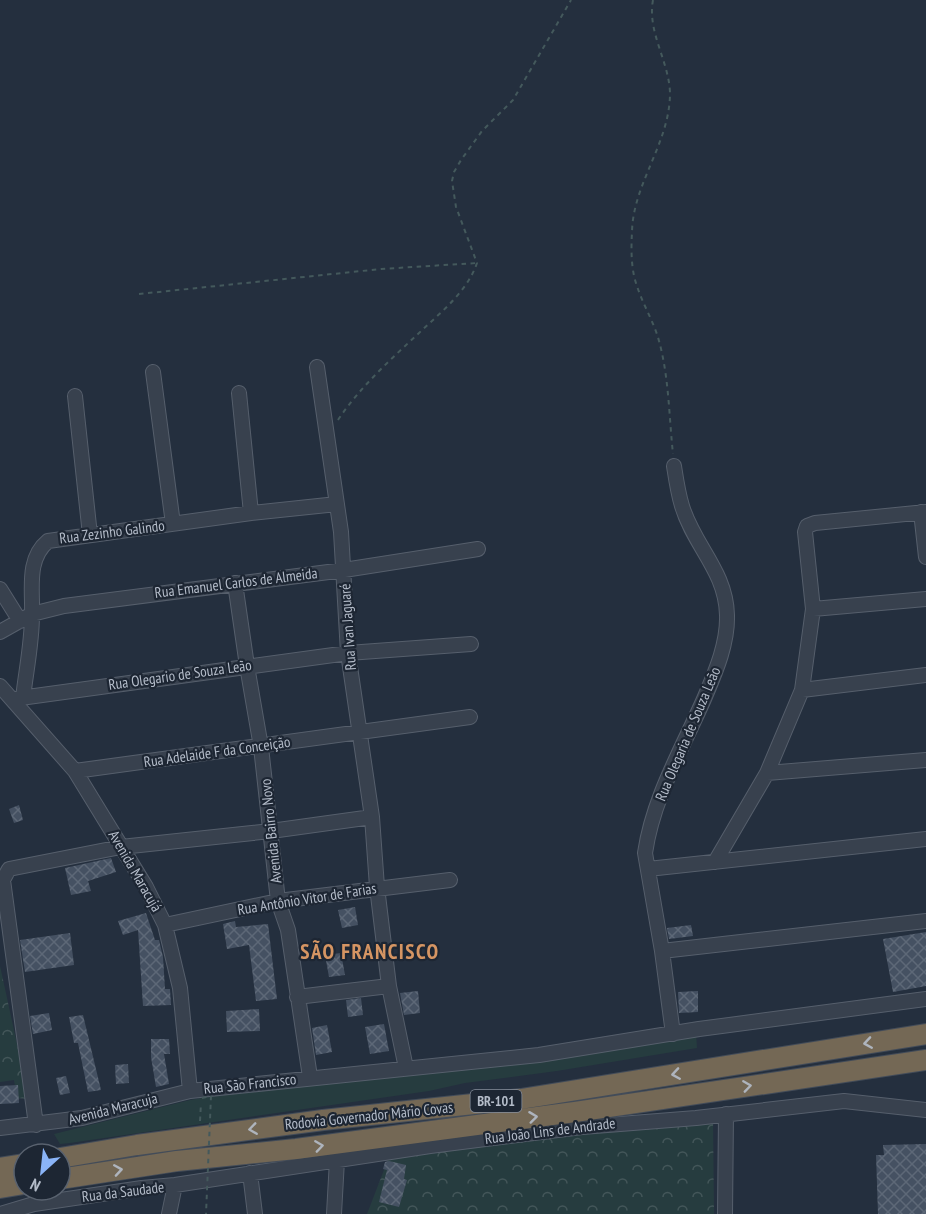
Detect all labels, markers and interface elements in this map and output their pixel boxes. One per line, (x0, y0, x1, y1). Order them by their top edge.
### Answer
street label: Rua Zezinho Galindo (58, 516, 166, 547)
street label: Rua Emanuel Carlos de Almeida (153, 563, 318, 602)
street label: Rua Ivan Jaguaré (335, 583, 360, 671)
street label: Rua Olegario de Souza Leão (107, 655, 253, 694)
street label: Rua Olegaria de Souza Leão (651, 664, 724, 804)
street label: Rua Adelaide F da Conceição (142, 732, 291, 771)
street label: Avenida Bairro Novo (256, 778, 285, 884)
street label: Avenida Maracujá (104, 827, 166, 915)
street label: Rua Antônio Vitor de Farias (236, 878, 378, 919)
district label: SÃO FRANCISCO (300, 938, 440, 965)
one-way arrow (864, 1037, 873, 1049)
one-way arrow (671, 1068, 680, 1080)
street label: Rua São Francisco (203, 1069, 297, 1098)
one-way arrow (742, 1080, 751, 1092)
street label: Avenida Maracuja (66, 1088, 159, 1129)
road number: BR-101 (470, 1090, 522, 1112)
street label: Rodovia Governador Mário Covas (284, 1097, 454, 1134)
one-way arrow (528, 1112, 537, 1124)
street label: Rua João Lins de Andrade (484, 1113, 616, 1148)
one-way arrow (249, 1122, 258, 1135)
one-way arrow (314, 1140, 323, 1153)
north arrow (12, 1142, 72, 1202)
one-way arrow (113, 1164, 122, 1176)
text: N (27, 1174, 44, 1196)
street label: Rua da Saudade (81, 1177, 165, 1206)

